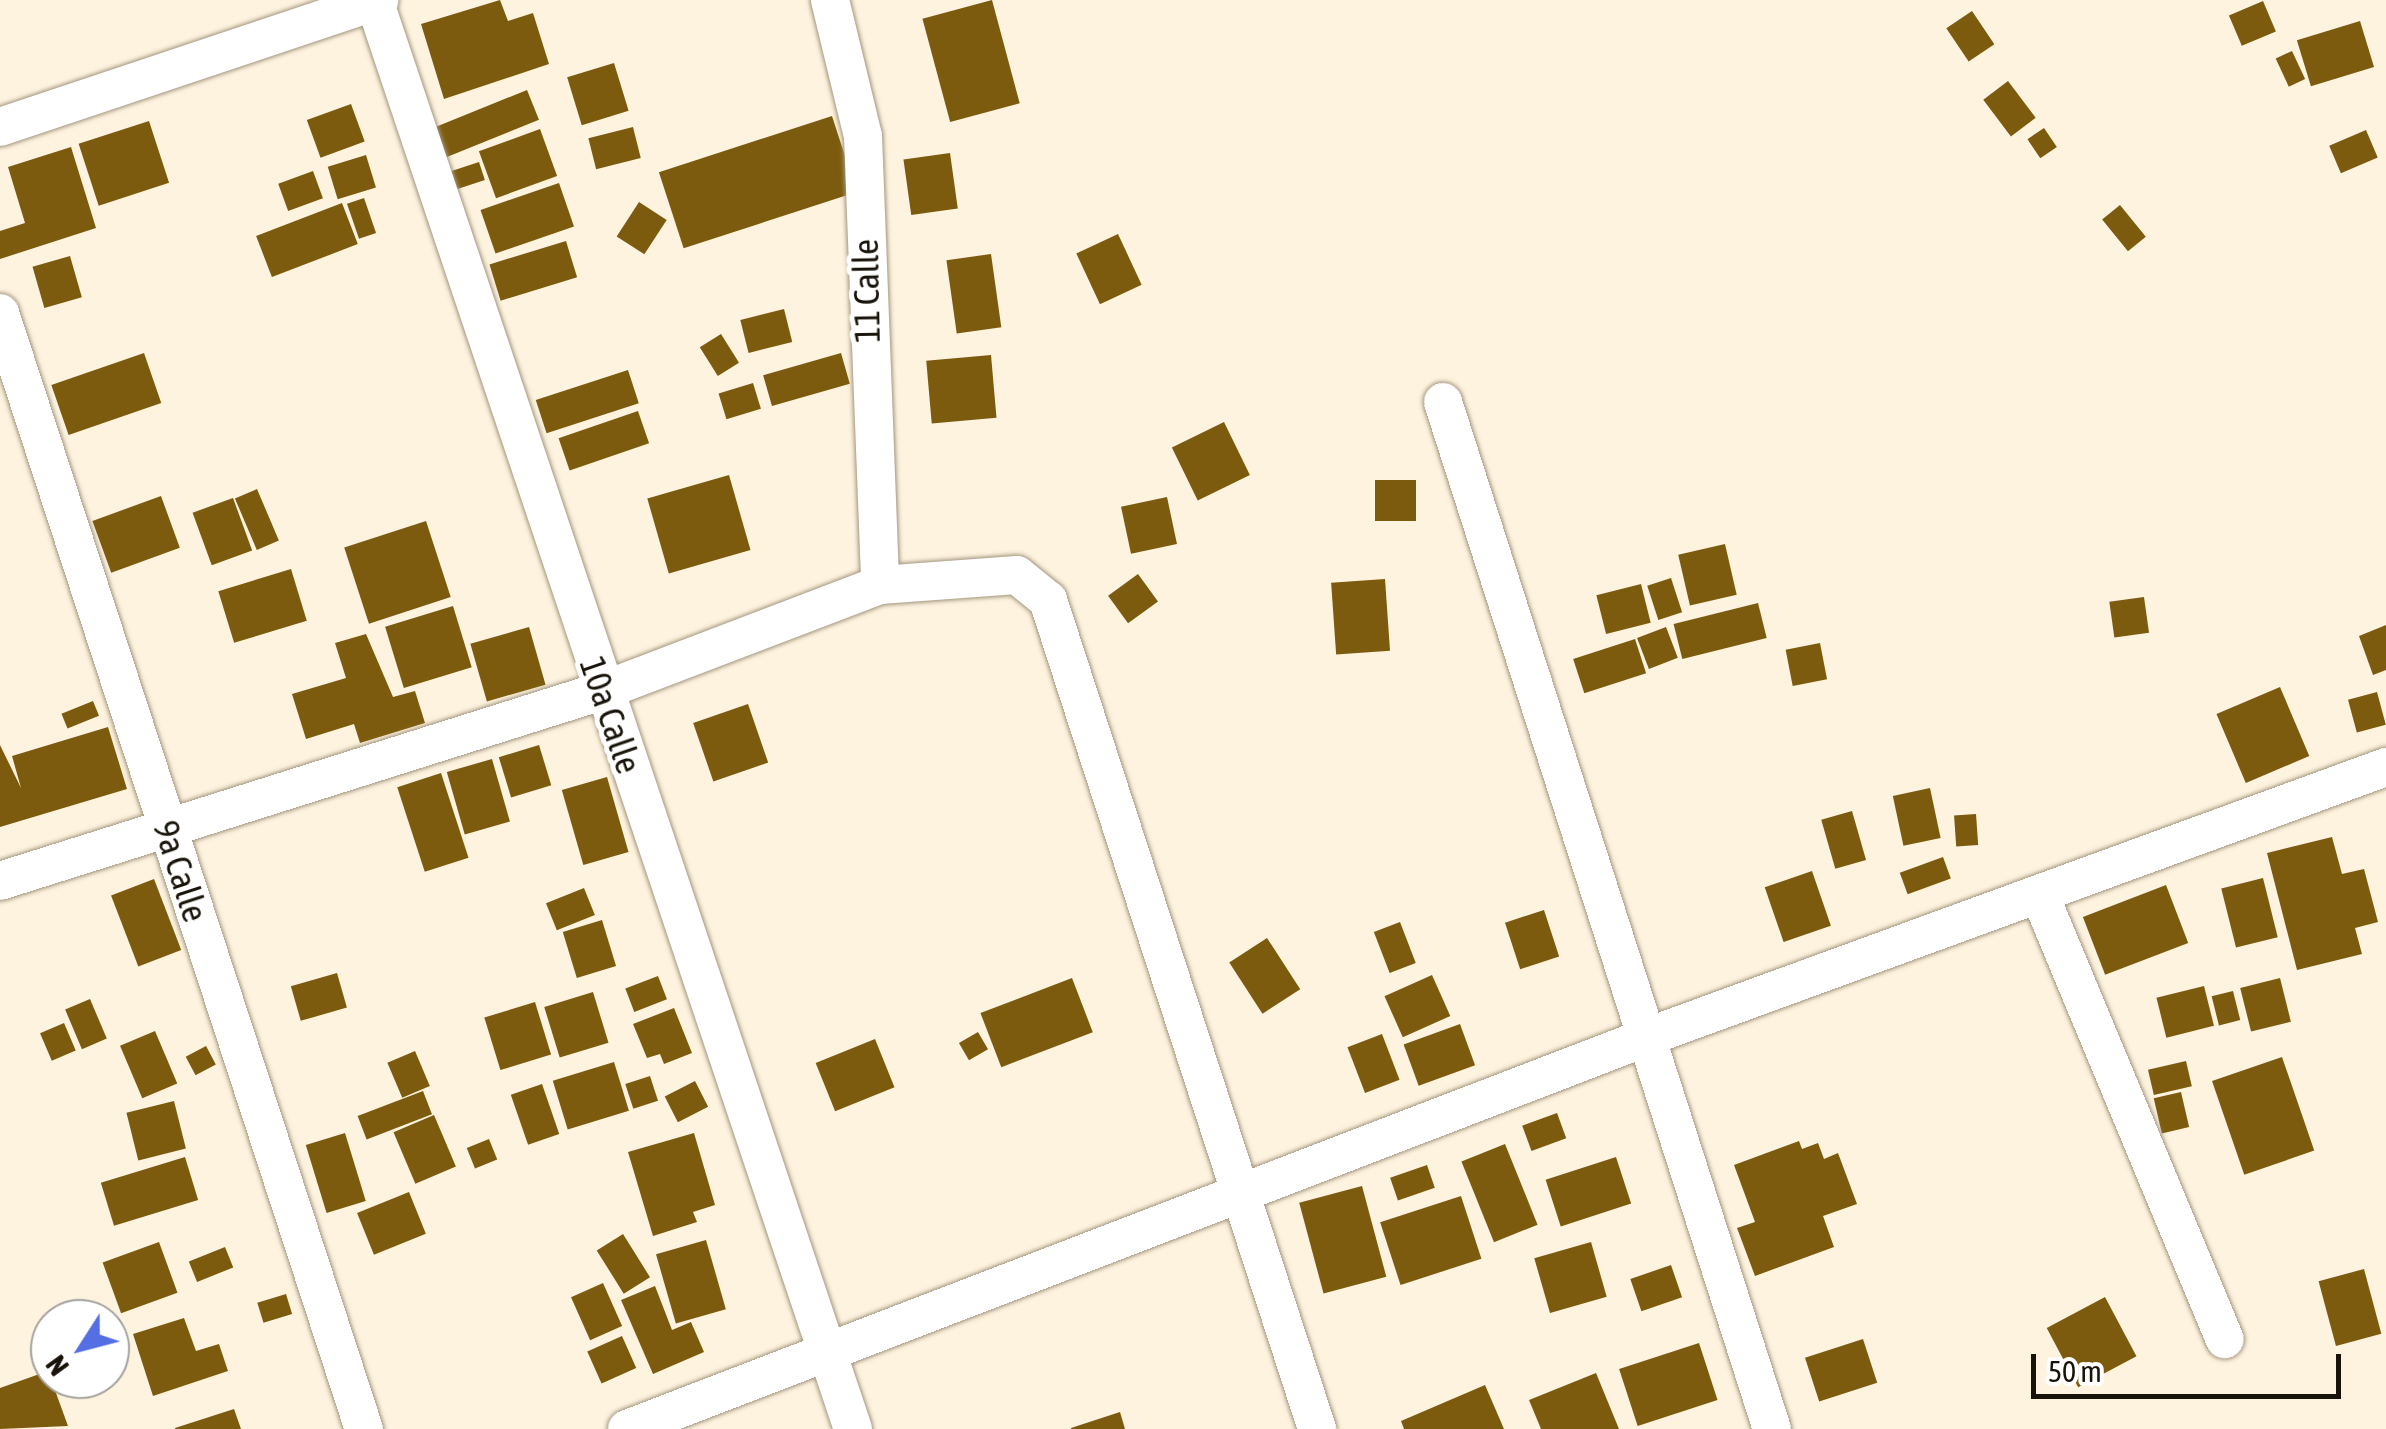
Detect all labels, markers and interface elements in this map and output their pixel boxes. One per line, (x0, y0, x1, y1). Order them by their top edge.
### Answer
street label: 11 Calle (844, 239, 888, 343)
street label: 10a Calle (572, 651, 650, 779)
street label: 9a Calle (145, 815, 217, 927)
north arrow (30, 1299, 130, 1399)
scale bar (2036, 1334, 2346, 1396)
text: N (40, 1349, 75, 1382)
text: 50 m (2048, 1354, 2102, 1388)

